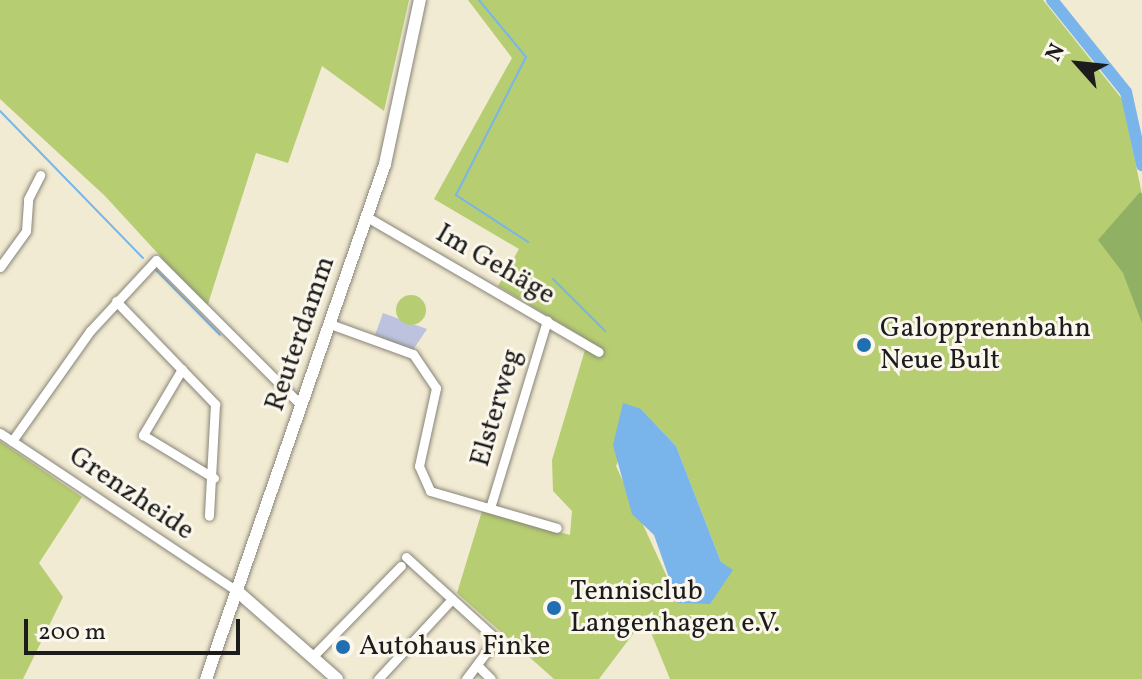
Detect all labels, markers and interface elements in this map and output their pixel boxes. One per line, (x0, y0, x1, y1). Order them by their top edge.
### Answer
north arrow (1038, 24, 1118, 104)
text: N (1039, 39, 1074, 67)
street label: Im Gehäge (429, 217, 561, 313)
street label: Reuterdamm (259, 252, 343, 416)
place label: Galopprennbahn Neue Bult (880, 312, 1091, 378)
marker: Galopprennbahn Neue Bult (855, 336, 873, 354)
street label: Elsterweg (464, 345, 530, 471)
street label: Grenzheide (62, 440, 200, 548)
place label: Tennisclub Langenhagen e.V. (570, 575, 780, 641)
marker: Tennisclub Langenhagen e.V. (545, 599, 563, 617)
scale bar (28, 603, 244, 653)
text: 200 m (38, 616, 106, 650)
place label: Autohaus Finke (359, 630, 550, 664)
marker: Autohaus Finke (334, 638, 352, 656)

